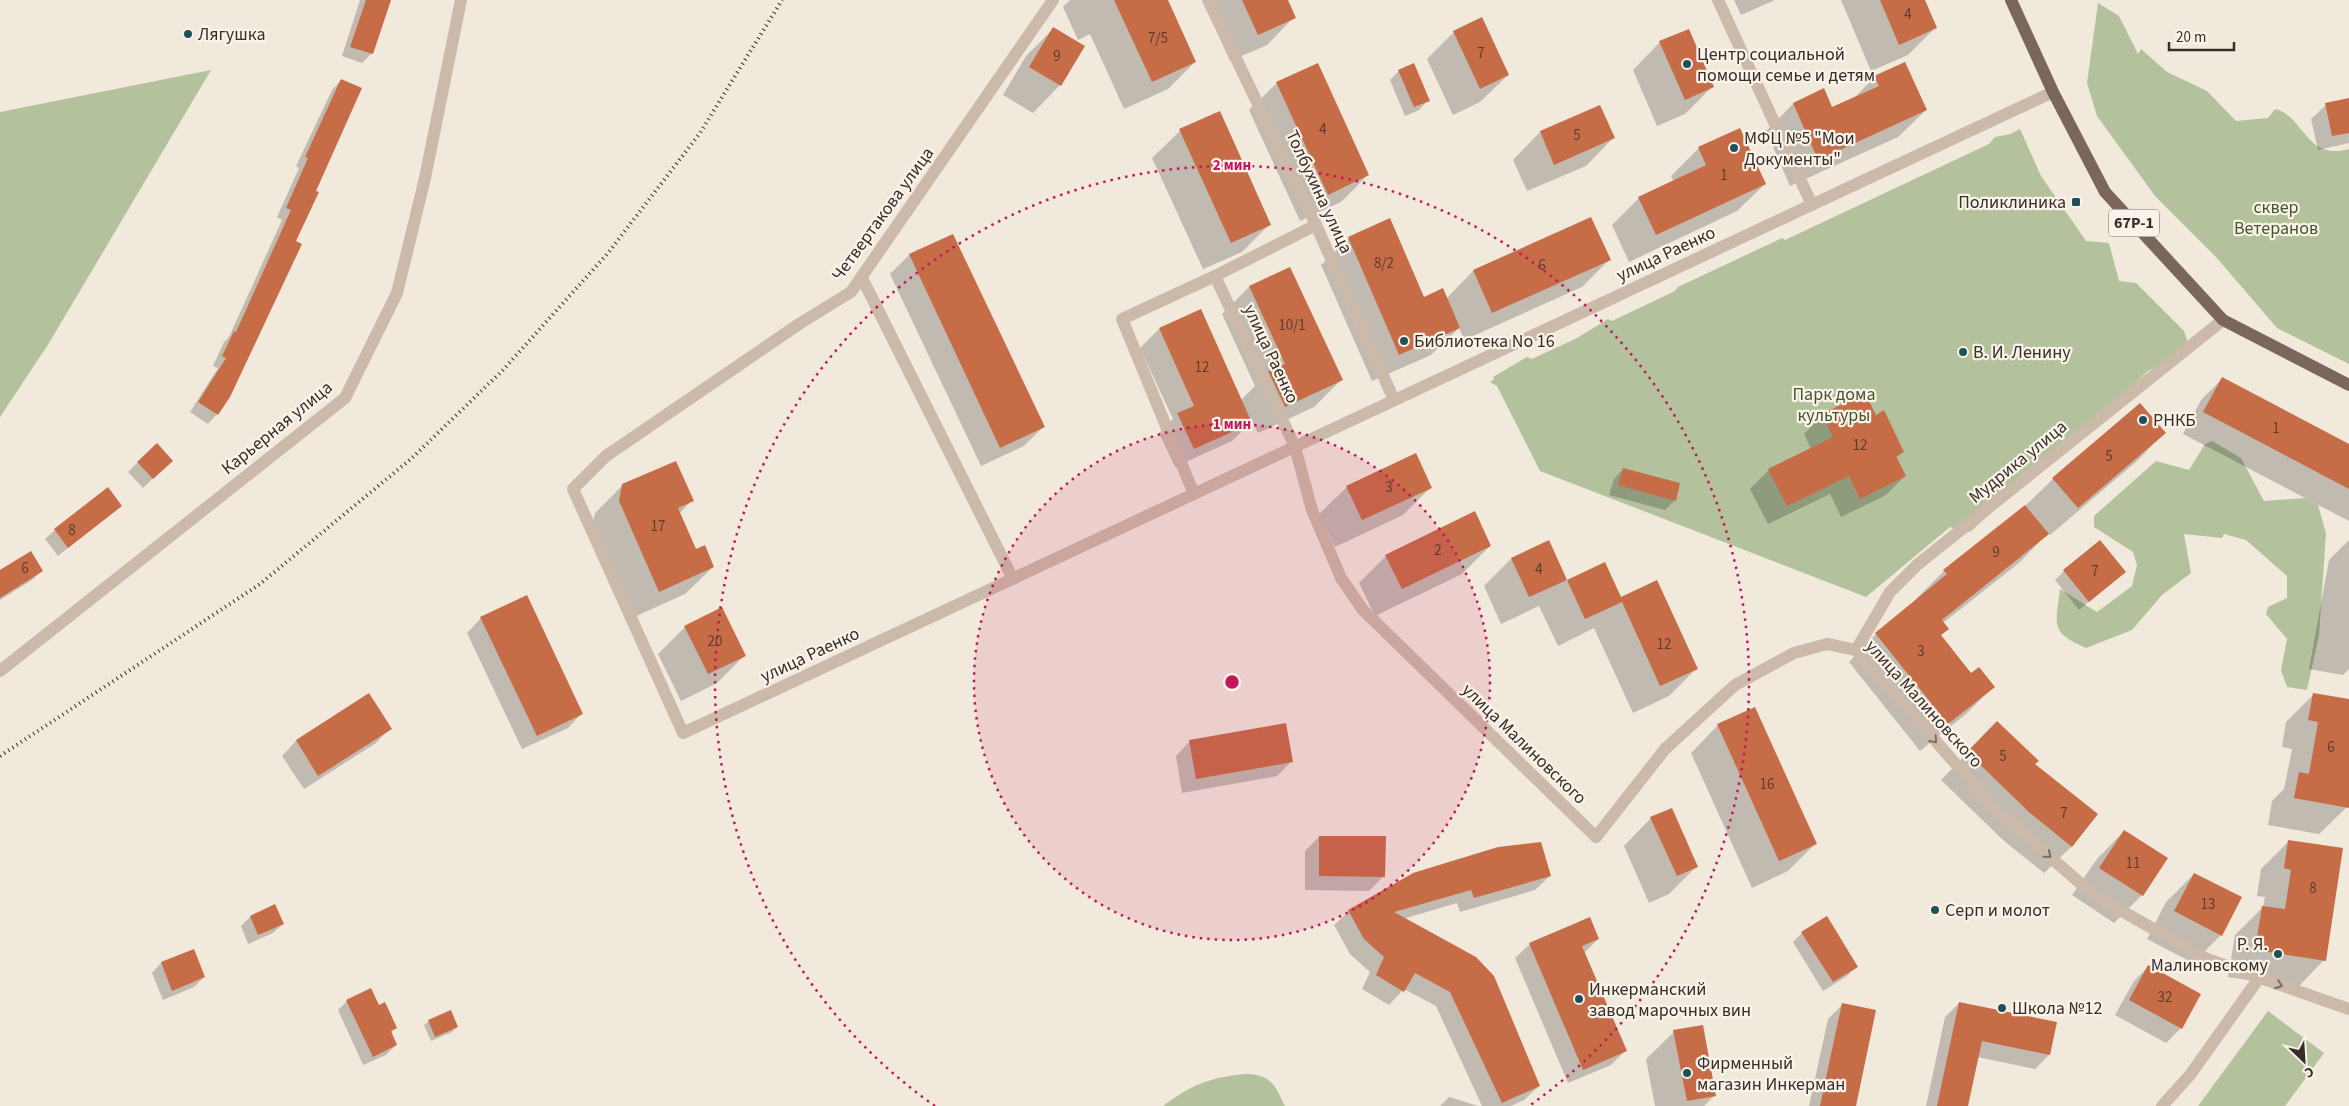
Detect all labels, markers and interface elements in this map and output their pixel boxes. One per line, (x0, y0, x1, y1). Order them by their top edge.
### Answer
house number: 4 (1904, 4, 1912, 25)
scale bar (2169, 20, 2234, 52)
place label: Лягушка (198, 22, 266, 47)
text: 20 m (2176, 27, 2206, 48)
marker: Лягушка (182, 28, 194, 40)
house number: 7/5 (1148, 28, 1168, 49)
place label: Центр социальной помощи семье и детям (1697, 42, 1875, 88)
house number: 7 (1477, 43, 1485, 64)
house number: 9 (1053, 46, 1061, 67)
marker: Центр социальной помощи семье и детям (1681, 58, 1693, 70)
house number: 4 (1319, 119, 1327, 140)
house number: 5 (1573, 125, 1581, 146)
street label: Толбухина улица (1279, 126, 1359, 258)
place label: МФЦ №5 "Мои Документы" (1744, 126, 1855, 172)
street label: Четвертакова улица (826, 142, 940, 286)
marker: МФЦ №5 "Мои Документы" (1728, 142, 1740, 154)
text: 2 мин (1213, 155, 1251, 176)
house number: 1 (1720, 165, 1728, 186)
place label: Поликлиника (1958, 190, 2066, 215)
park label: сквер Ветеранов (2234, 195, 2318, 241)
marker: Поликлиника (2070, 196, 2082, 208)
road number: 67Р-1 (2109, 210, 2159, 237)
street label: улица Раенко (1612, 220, 1720, 288)
house number: 8/2 (1374, 253, 1394, 274)
house number: 6 (1538, 255, 1546, 276)
street label: улица Раенко (1237, 300, 1305, 408)
house number: 10/1 (1278, 315, 1306, 336)
place label: Библиотека No 16 (1414, 329, 1555, 354)
marker: Библиотека No 16 (1398, 335, 1410, 347)
place label: В. И. Ленину (1973, 340, 2071, 365)
marker: В. И. Ленину (1957, 346, 1969, 358)
house number: 12 (1195, 357, 1209, 378)
street label: Карьерная улица (216, 375, 338, 481)
park label: Парк дома культуры (1793, 382, 1876, 428)
place label: РНКБ (2153, 408, 2196, 433)
text: 1 мин (1213, 414, 1251, 435)
marker: РНКБ (2137, 414, 2149, 426)
street label: Мудрика улица (1964, 415, 2072, 509)
house number: 1 (2272, 418, 2280, 439)
house number: 12 (1853, 435, 1867, 456)
house number: 5 (2105, 446, 2113, 467)
house number: 3 (1385, 477, 1393, 498)
house number: 17 (651, 516, 665, 537)
house number: 8 (68, 520, 76, 541)
house number: 2 (1434, 540, 1442, 561)
house number: 9 (1992, 542, 2000, 563)
house number: 6 (21, 558, 29, 579)
house number: 4 (1535, 559, 1543, 580)
house number: 7 (2091, 561, 2099, 582)
street label: улица Раенко (756, 621, 864, 689)
house number: 20 (708, 631, 722, 652)
house number: 12 (1657, 634, 1671, 655)
street label: улица Малиновского (1860, 634, 1988, 774)
house number: 3 (1917, 641, 1925, 662)
centre of rings (1223, 673, 1241, 691)
street label: улица Малиновского (1456, 678, 1592, 810)
one-way arrow (1929, 734, 1938, 743)
house number: 6 (2327, 737, 2335, 758)
house number: 5 (1999, 746, 2007, 767)
house number: 16 (1760, 774, 1774, 795)
house number: 7 (2060, 803, 2068, 824)
one-way arrow (2042, 849, 2051, 858)
house number: 11 (2126, 853, 2140, 874)
house number: 8 (2309, 878, 2317, 899)
house number: 13 (2201, 894, 2215, 915)
place label: Серп и молот (1945, 898, 2050, 923)
marker: Серп и молот (1929, 904, 1941, 916)
place label: Р. Я. Малиновскому (2151, 932, 2269, 978)
marker: Р. Я. Малиновскому (2272, 948, 2284, 960)
place label: Инкерманский завод марочных вин (1589, 977, 1751, 1023)
one-way arrow (2274, 979, 2283, 989)
house number: 32 (2158, 987, 2172, 1008)
marker: Инкерманский завод марочных вин (1573, 993, 1585, 1005)
place label: Школа №12 (2012, 996, 2102, 1021)
marker: Школа №12 (1996, 1002, 2008, 1014)
north arrow (2279, 1036, 2329, 1086)
place label: Фирменный магазин Инкерман (1697, 1051, 1845, 1097)
text: С (2301, 1061, 2317, 1083)
marker: Фирменный магазин Инкерман (1681, 1067, 1693, 1079)

